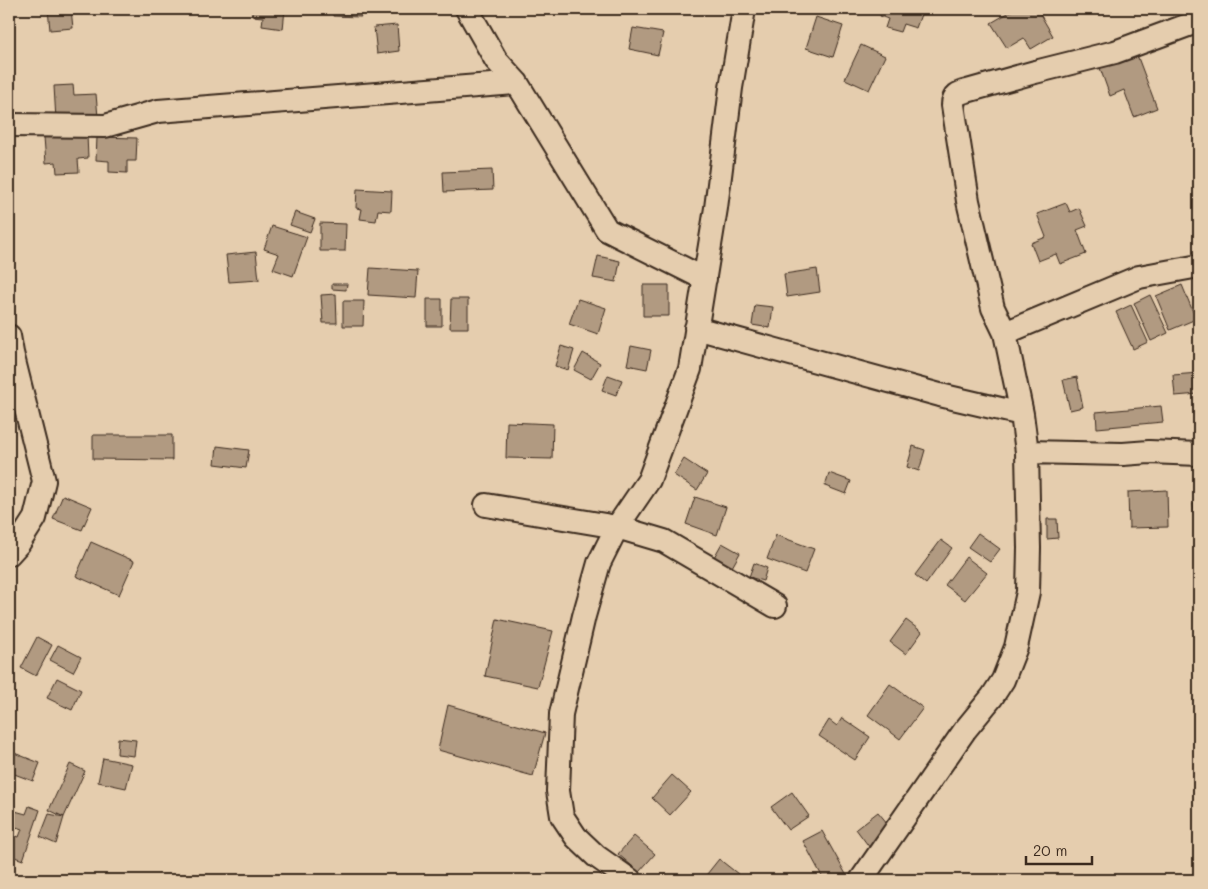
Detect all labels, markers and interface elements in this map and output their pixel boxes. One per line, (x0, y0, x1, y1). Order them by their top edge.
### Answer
scale bar (1026, 834, 1092, 866)
text: 20 m (1033, 840, 1067, 860)

